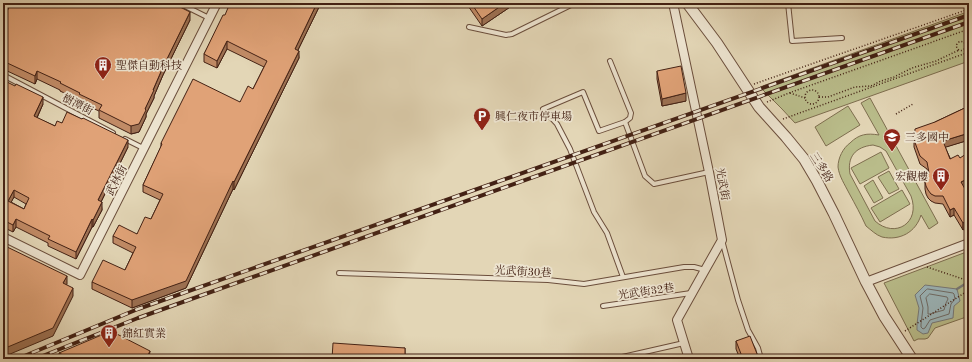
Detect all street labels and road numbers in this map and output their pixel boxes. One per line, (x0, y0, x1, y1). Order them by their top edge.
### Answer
street label: 樹潭街 (60, 91, 95, 118)
street label: 三多路 (807, 150, 836, 185)
street label: 武林街 (103, 163, 130, 198)
street label: 光武街 (713, 167, 732, 202)
street label: 光武街30巷 (494, 264, 552, 279)
street label: 光武街32巷 (617, 281, 675, 302)

